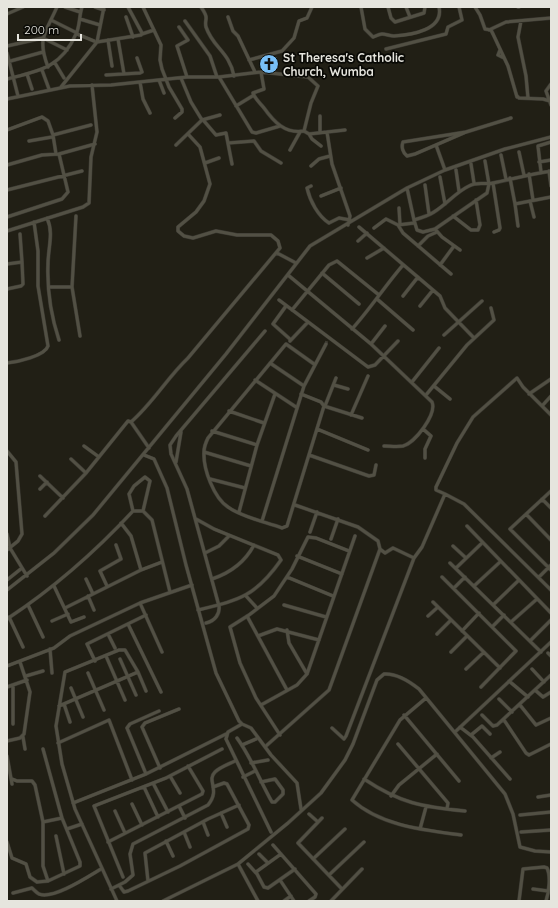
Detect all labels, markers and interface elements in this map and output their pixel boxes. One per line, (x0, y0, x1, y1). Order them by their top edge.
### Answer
scale bar (18, 16, 81, 42)
text: 200 m (24, 22, 59, 37)
place label: St Theresa's Catholic Church, Wumba (283, 50, 404, 79)
church icon: St Theresa's Catholic Church, Wumba (258, 53, 280, 75)

